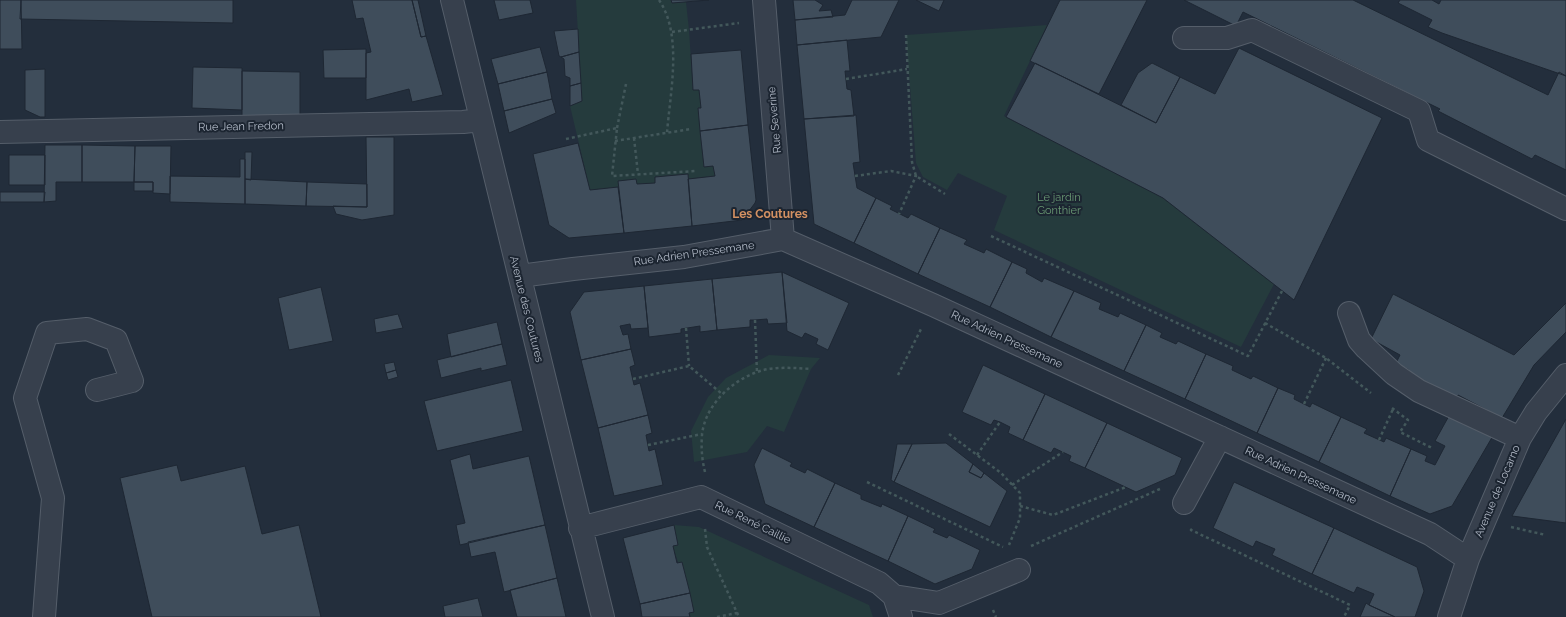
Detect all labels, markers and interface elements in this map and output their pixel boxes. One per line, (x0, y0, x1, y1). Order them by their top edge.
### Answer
street label: Rue Severine (765, 85, 784, 154)
street label: Rue Jean Fredon (198, 119, 284, 134)
park label: Le jardin Gonthier (1037, 191, 1081, 217)
district label: Les Coutures (732, 207, 808, 221)
street label: Rue Adrien Pressemane (633, 239, 756, 268)
street label: Avenue des Coutures (507, 255, 546, 364)
street label: Rue Adrien Pressemane (949, 308, 1065, 371)
street label: Avenue de Locarno (1472, 443, 1523, 539)
street label: Rue Adrien Pressemane (1243, 444, 1359, 507)
street label: Rue René Caillie (713, 498, 793, 547)

